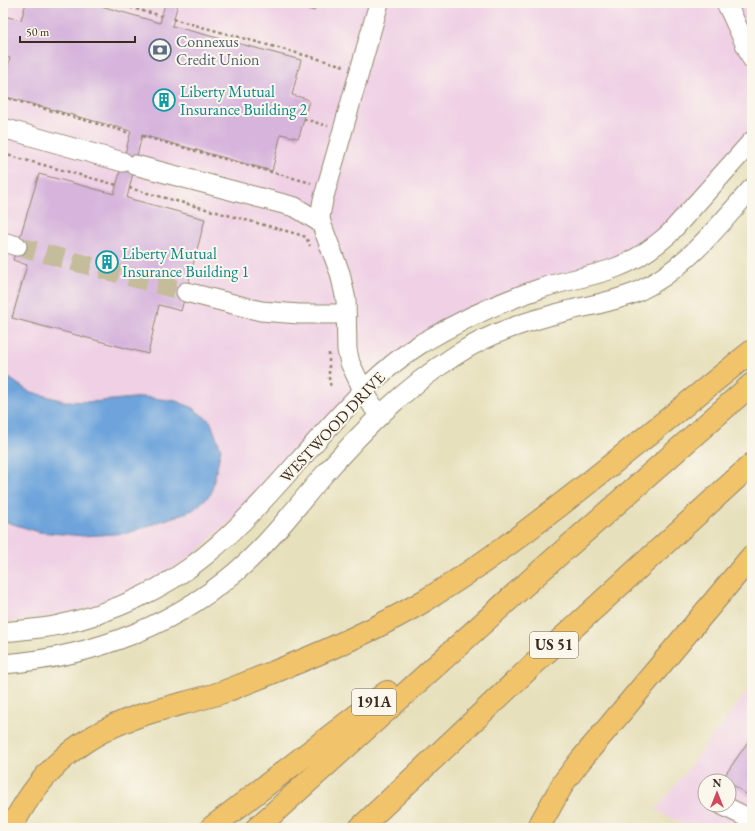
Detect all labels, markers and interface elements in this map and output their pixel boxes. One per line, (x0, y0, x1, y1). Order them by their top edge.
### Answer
scale bar (20, 18, 135, 44)
text: 50 m (26, 24, 50, 40)
place label: Connexus Credit Union (176, 31, 260, 70)
bank icon: Connexus Credit Union (147, 37, 173, 63)
place label: Liberty Mutual Insurance Building 2 (180, 81, 308, 120)
building icon: Liberty Mutual Insurance Building 2 (151, 87, 177, 113)
place label: Liberty Mutual Insurance Building 1 (122, 243, 249, 282)
building icon: Liberty Mutual Insurance Building 1 (94, 249, 120, 275)
street label: WESTWOOD DRIVE (275, 367, 389, 488)
road number: US 51 (530, 632, 578, 658)
road number: 191A (352, 689, 396, 715)
north arrow (697, 773, 737, 813)
text: N (713, 776, 722, 790)

